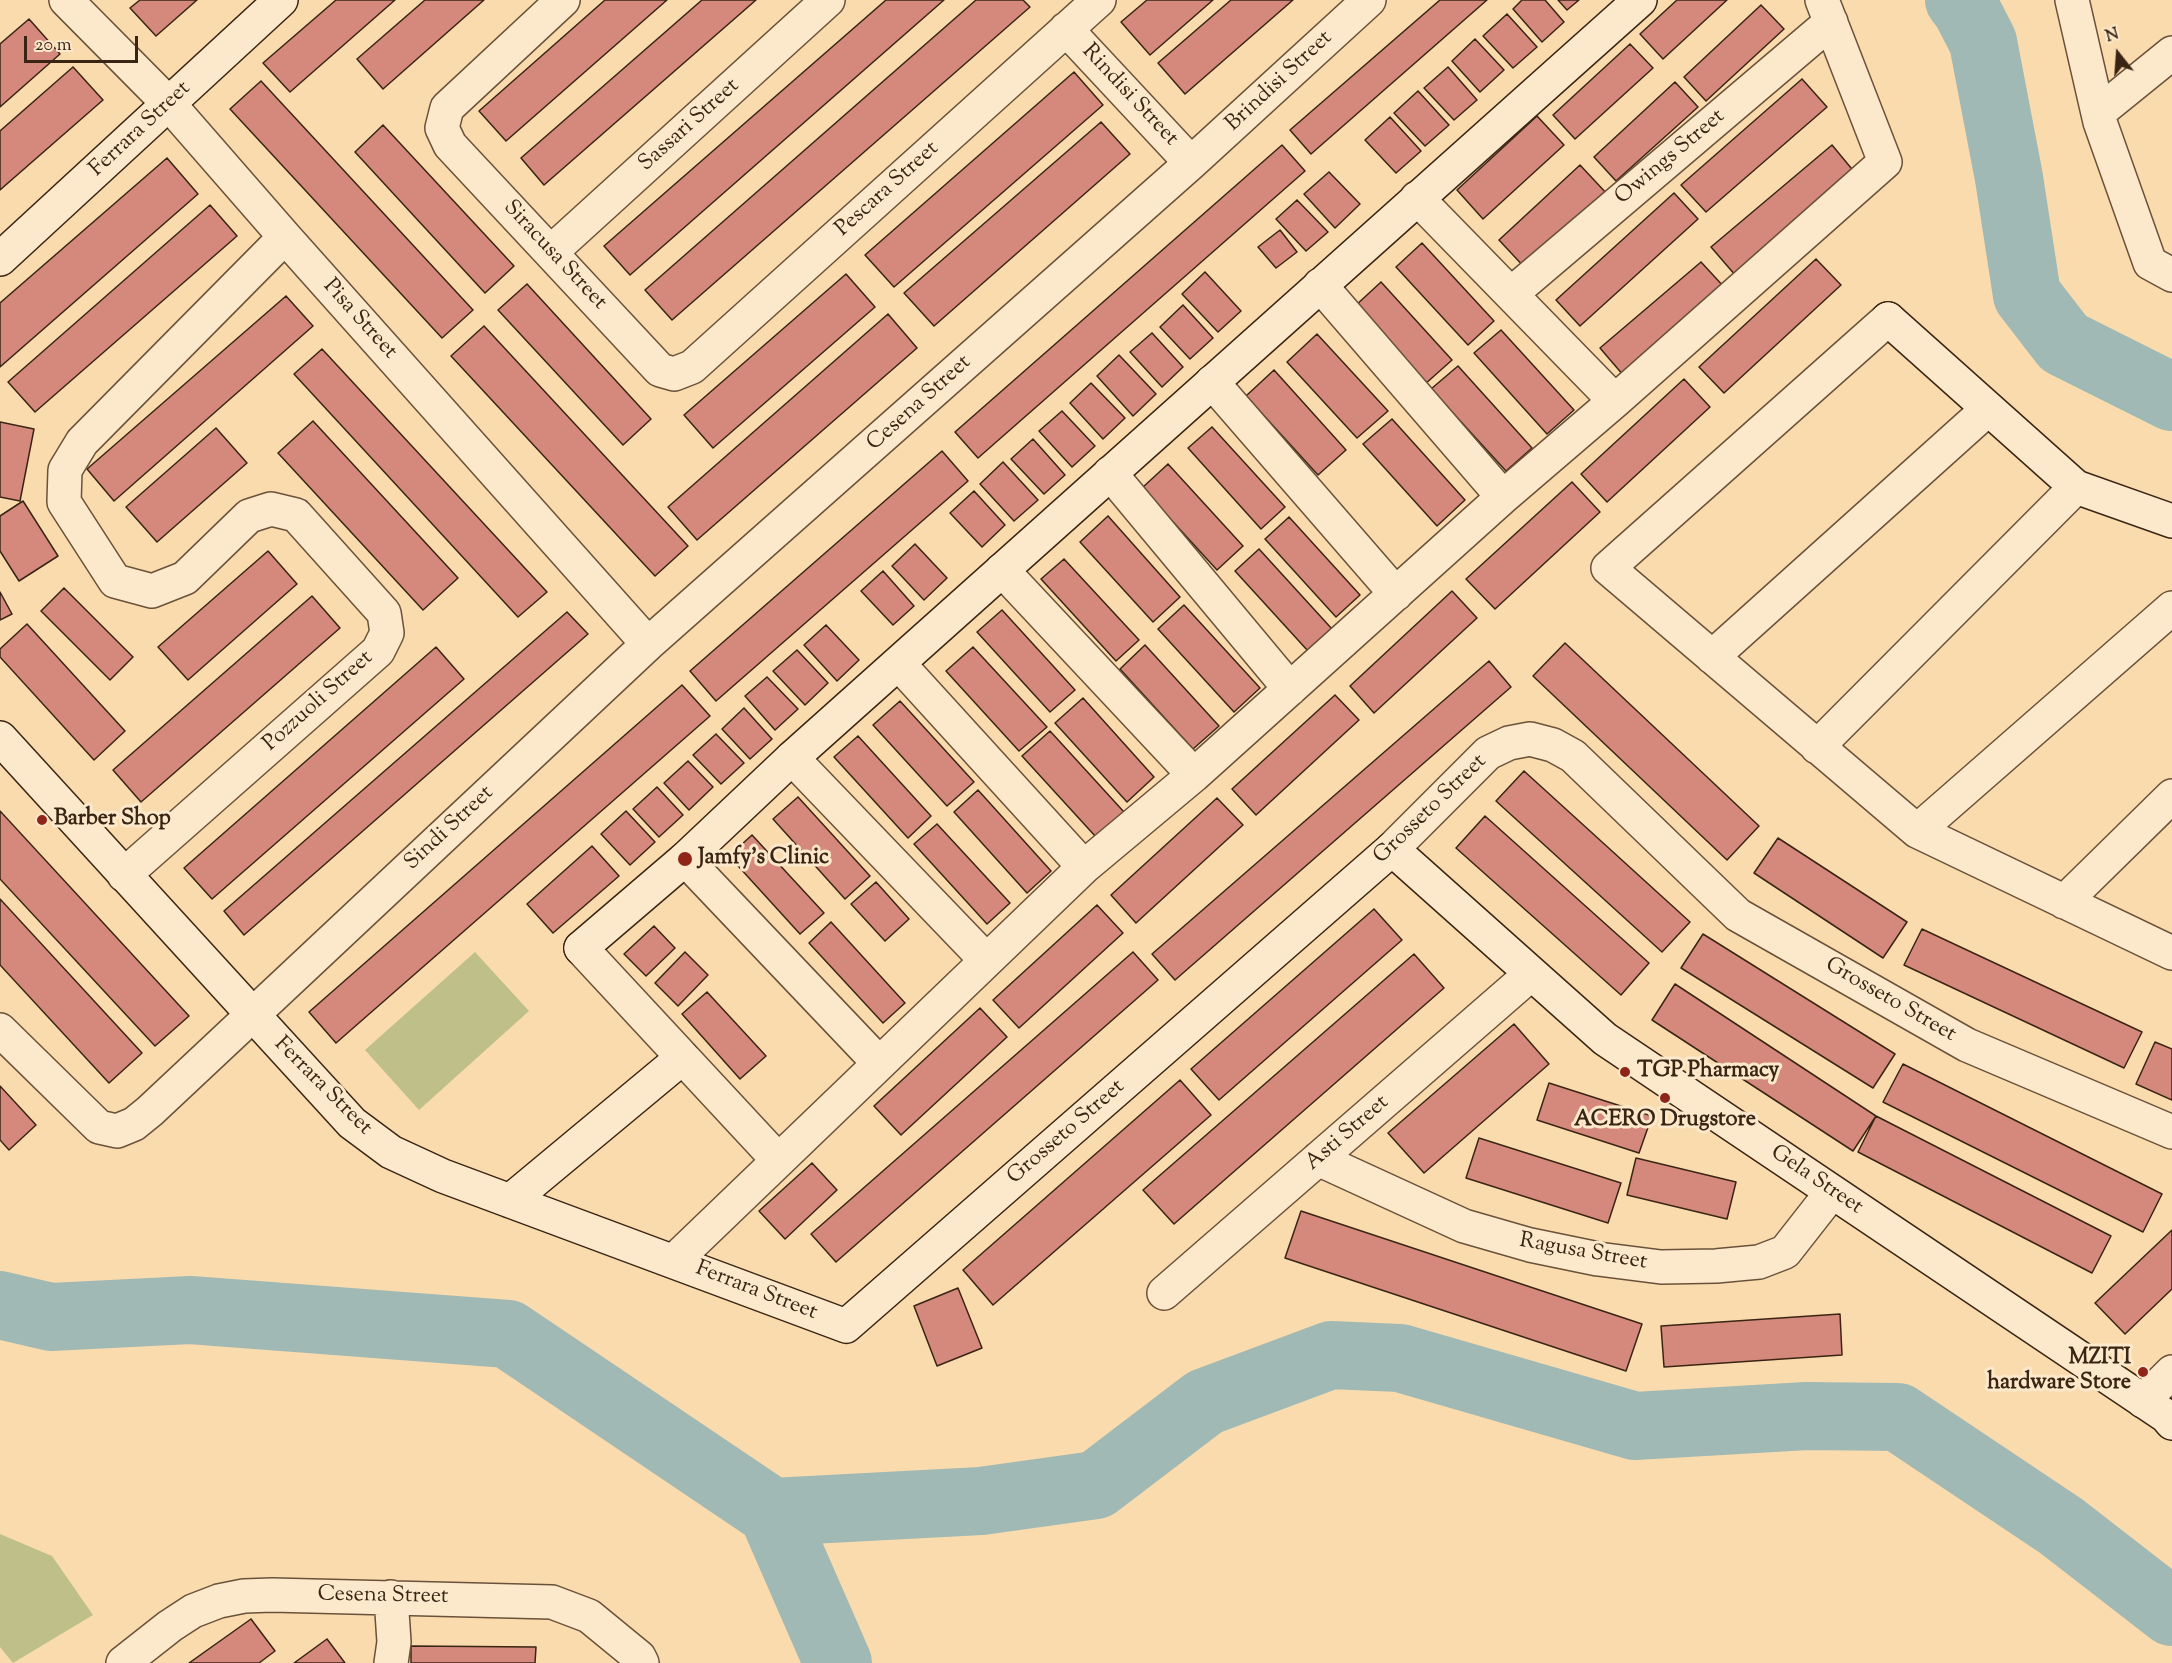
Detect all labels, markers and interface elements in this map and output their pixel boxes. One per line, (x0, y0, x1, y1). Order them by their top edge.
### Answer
text: N (2103, 23, 2122, 49)
scale bar (27, 24, 141, 62)
north arrow (2088, 24, 2148, 84)
street label: Brindisi Street (1221, 26, 1339, 138)
text: 20 m (35, 33, 72, 59)
street label: Rindisi Street (1075, 40, 1183, 152)
street label: Sassari Street (634, 74, 746, 178)
street label: Ferrara Street (85, 77, 197, 183)
street label: Owings Street (1611, 104, 1731, 212)
street label: Pescara Street (831, 137, 945, 243)
street label: Siracusa Street (497, 196, 611, 316)
street label: Pisa Street (316, 275, 402, 365)
street label: Cesena Street (863, 350, 977, 458)
street label: Pozzuoli Street (259, 646, 379, 758)
street label: Grosseto Street (1369, 750, 1493, 870)
street label: Sindi Street (400, 781, 500, 877)
place label: Barber Shop (54, 807, 171, 833)
marker: Barber Shop (35, 813, 49, 827)
place label: Jamfy's Clinic (698, 846, 829, 872)
marker: Jamfy's Clinic (676, 850, 694, 868)
street label: Grosseto Street (1820, 953, 1960, 1049)
street label: Ferrara Street (267, 1032, 377, 1142)
place label: TGP Pharmacy (1637, 1059, 1779, 1085)
marker: TGP Pharmacy (1618, 1065, 1632, 1079)
street label: Grosseto Street (1003, 1075, 1131, 1191)
street label: Asti Street (1301, 1091, 1395, 1177)
marker: ACERO Drugstore (1658, 1091, 1672, 1105)
place label: ACERO Drugstore (1574, 1108, 1756, 1134)
street label: Gela Street (1765, 1140, 1867, 1222)
street label: Ragusa Street (1517, 1229, 1649, 1277)
street label: Ferrara Street (691, 1257, 821, 1327)
place label: MZITI hardware Store (1987, 1346, 2131, 1398)
marker: MZITI hardware Store (2136, 1365, 2150, 1379)
street label: Cesena Street (317, 1583, 449, 1611)

